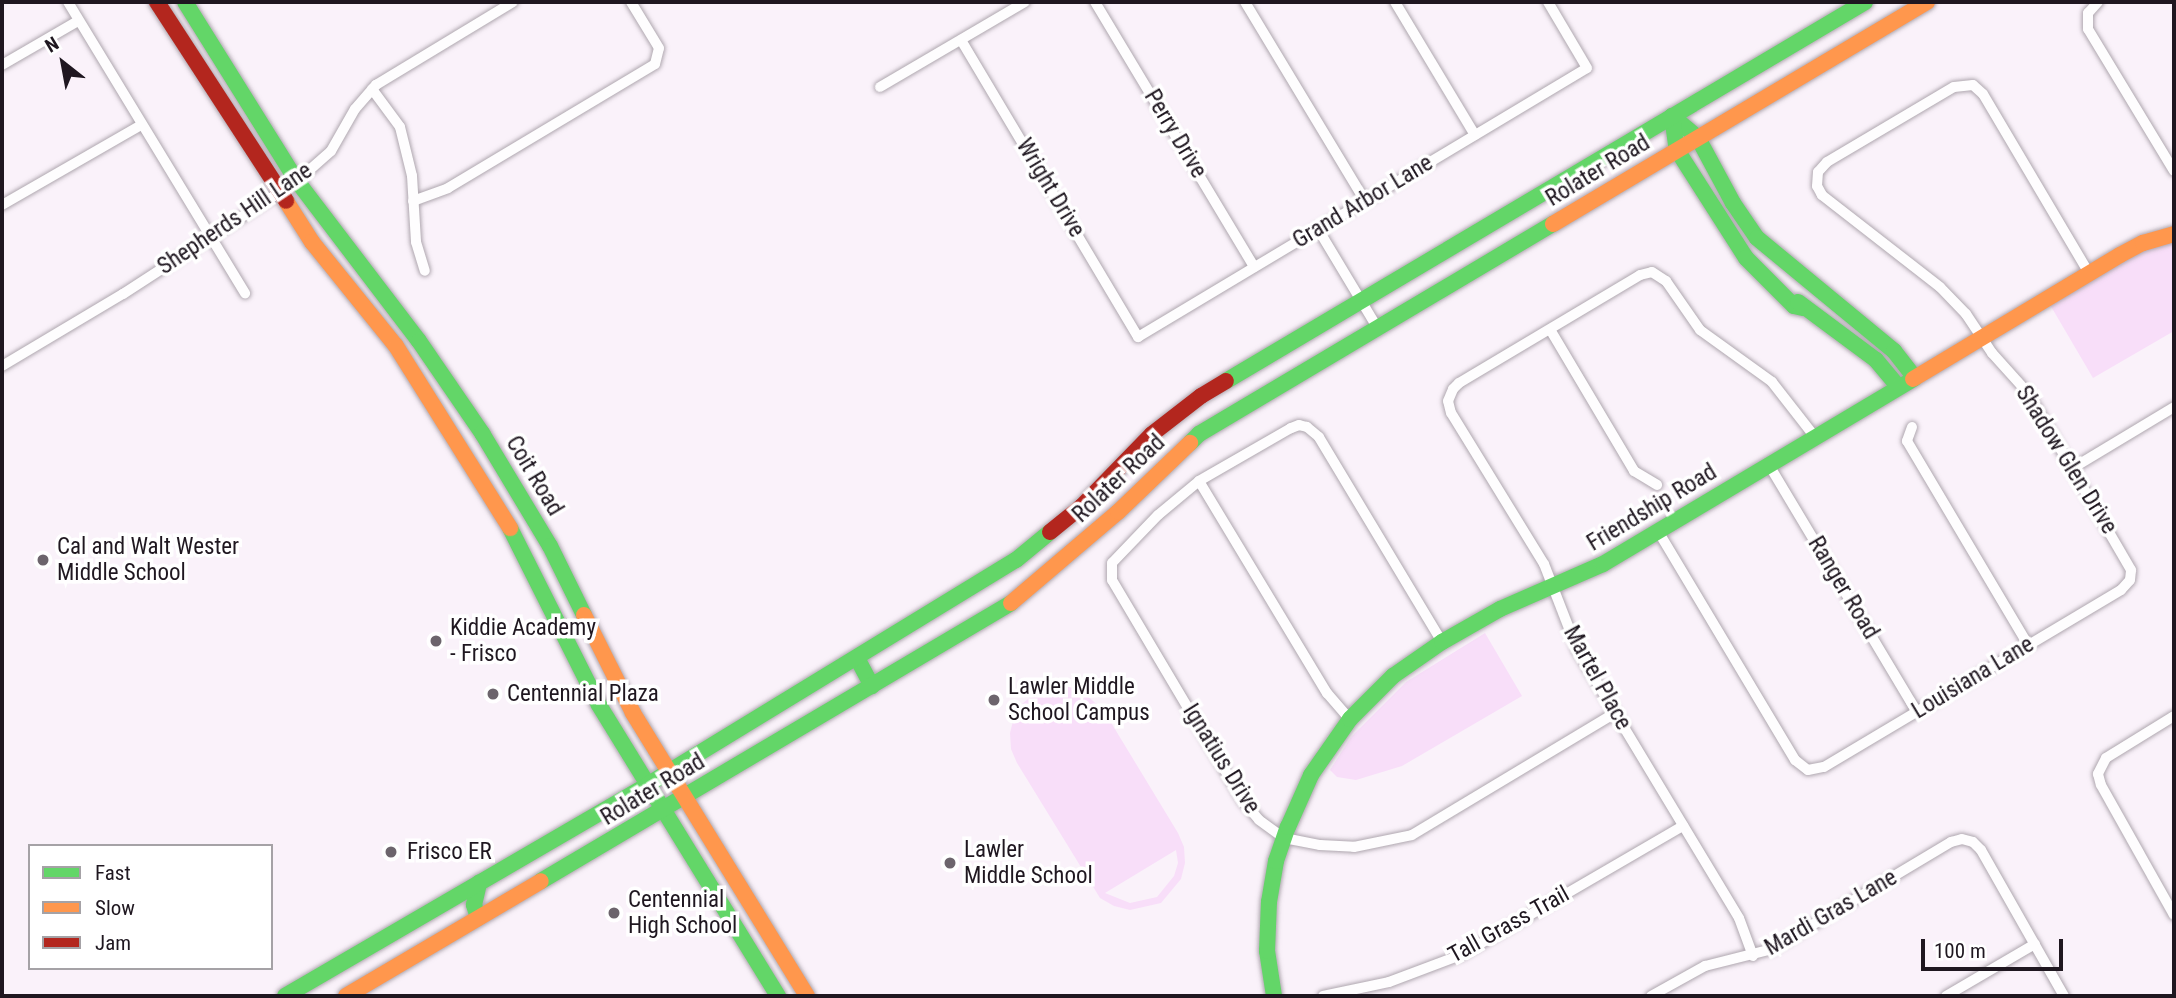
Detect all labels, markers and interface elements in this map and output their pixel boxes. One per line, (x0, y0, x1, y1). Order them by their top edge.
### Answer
north arrow (28, 28, 98, 98)
text: N (41, 32, 63, 57)
street label: Perry Drive (1138, 85, 1212, 183)
street label: Rolater Road (1541, 129, 1655, 213)
street label: Wright Drive (1010, 134, 1090, 242)
street label: Grand Arbor Lane (1288, 149, 1438, 255)
street label: Shepherds Hill Lane (153, 157, 317, 281)
street label: Shadow Glen Drive (2009, 381, 2123, 539)
street label: Rolater Road (1067, 429, 1171, 529)
street label: Coit Road (499, 431, 569, 521)
street label: Friendship Road (1582, 459, 1722, 557)
street label: Ranger Road (1802, 532, 1884, 644)
place label: Cal and Walt Wester Middle School (57, 533, 239, 587)
marker: Cal and Walt Wester Middle School (35, 552, 51, 568)
place label: Kiddie Academy - Frisco (450, 614, 596, 668)
street label: Martel Place (1557, 621, 1637, 735)
street label: Louisiana Lane (1907, 631, 2039, 725)
marker: Kiddie Academy - Frisco (428, 633, 444, 649)
place label: Lawler Middle School Campus (1008, 673, 1150, 727)
place label: Centennial Plaza (507, 680, 659, 708)
marker: Centennial Plaza (485, 686, 501, 702)
marker: Lawler Middle School Campus (986, 692, 1002, 708)
street label: Ignatius Drive (1176, 699, 1266, 819)
street label: Rolater Road (596, 748, 710, 832)
place label: Lawler Middle School (964, 836, 1093, 890)
place label: Frisco ER (407, 838, 492, 866)
marker: Frisco ER (381, 842, 401, 862)
legend (28, 844, 273, 970)
marker: Lawler Middle School (942, 855, 958, 871)
text: Fast (95, 861, 131, 885)
street label: Mardi Gras Lane (1760, 864, 1902, 962)
street label: Tall Grass Trail (1444, 880, 1574, 970)
place label: Centennial High School (628, 886, 737, 940)
text: Slow (95, 896, 135, 920)
marker: Centennial High School (606, 905, 622, 921)
scale bar (1924, 925, 2066, 969)
text: Jam (95, 931, 131, 955)
text: 100 m (1934, 939, 1986, 963)

